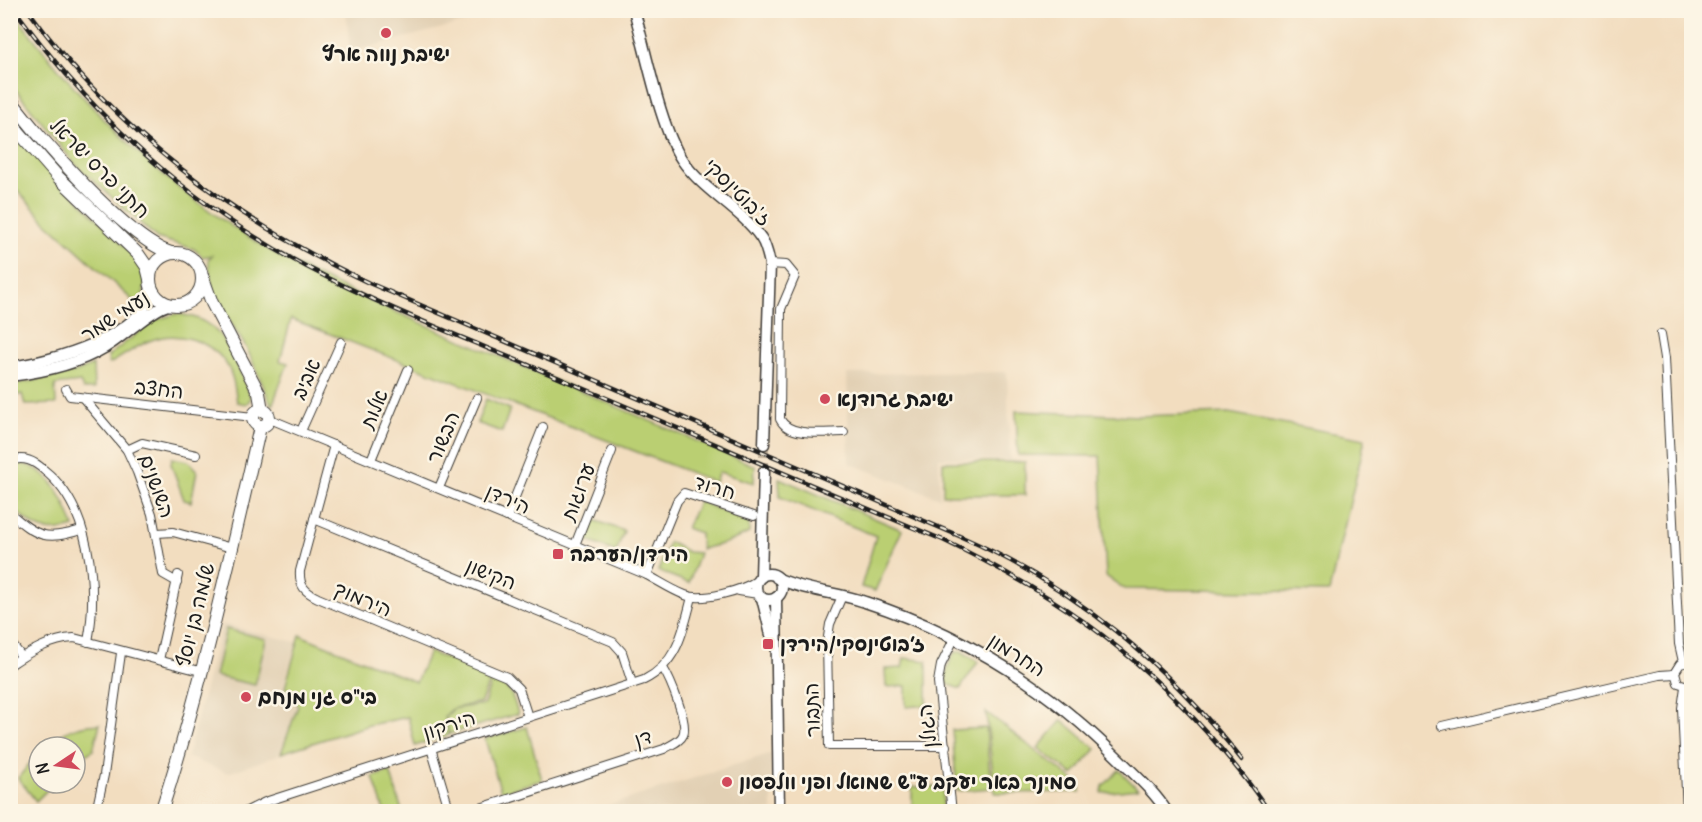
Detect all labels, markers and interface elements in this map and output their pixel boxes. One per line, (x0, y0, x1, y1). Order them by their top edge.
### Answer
marker: ישיבת נווה ארץ (379, 26, 393, 40)
place label: ישיבת נווה ארץ (322, 41, 450, 66)
street label: חתני פרס ישראל (45, 112, 156, 223)
street label: ז'בוטינסקי (699, 153, 777, 231)
street label: נעמי שמר (76, 284, 154, 347)
street label: אביב (285, 354, 326, 403)
street label: החצב (133, 373, 185, 404)
street label: אלות (354, 385, 393, 433)
place label: ישיבת גרודנא (837, 386, 953, 411)
marker: ישיבת גרודנא (818, 392, 832, 406)
street label: הבשור (420, 407, 465, 467)
street label: השושנים (134, 450, 181, 521)
street label: ערוגות (555, 459, 600, 525)
street label: חרוד (692, 469, 739, 504)
street label: הירדן (482, 478, 534, 520)
place label: הירדן/הערבה (570, 541, 689, 567)
marker: הירדן/הערבה (551, 547, 565, 561)
street label: הקישון (462, 552, 520, 596)
street label: שלמה בן יוסף (170, 560, 220, 670)
street label: הירמוך (331, 575, 396, 622)
street label: החרמון (984, 627, 1050, 683)
place label: ז׳בוטינסקי/הירדן (780, 631, 925, 657)
marker: ז׳בוטינסקי/הירדן (761, 637, 775, 651)
street label: התבור (798, 682, 825, 738)
place label: בי"ס גני מנחם (258, 684, 377, 709)
marker: בי"ס גני מנחם (239, 690, 253, 704)
street label: הגולן (911, 703, 942, 750)
street label: הירקון (419, 704, 478, 745)
street label: דן (631, 723, 655, 753)
north arrow (27, 735, 87, 795)
text: N (31, 761, 53, 776)
place label: סמינר באר יעקב ע"ש שמואל ופני וולפסון (739, 769, 1076, 794)
marker: סמינר באר יעקב ע"ש שמואל ופני וולפסון (720, 775, 734, 789)

